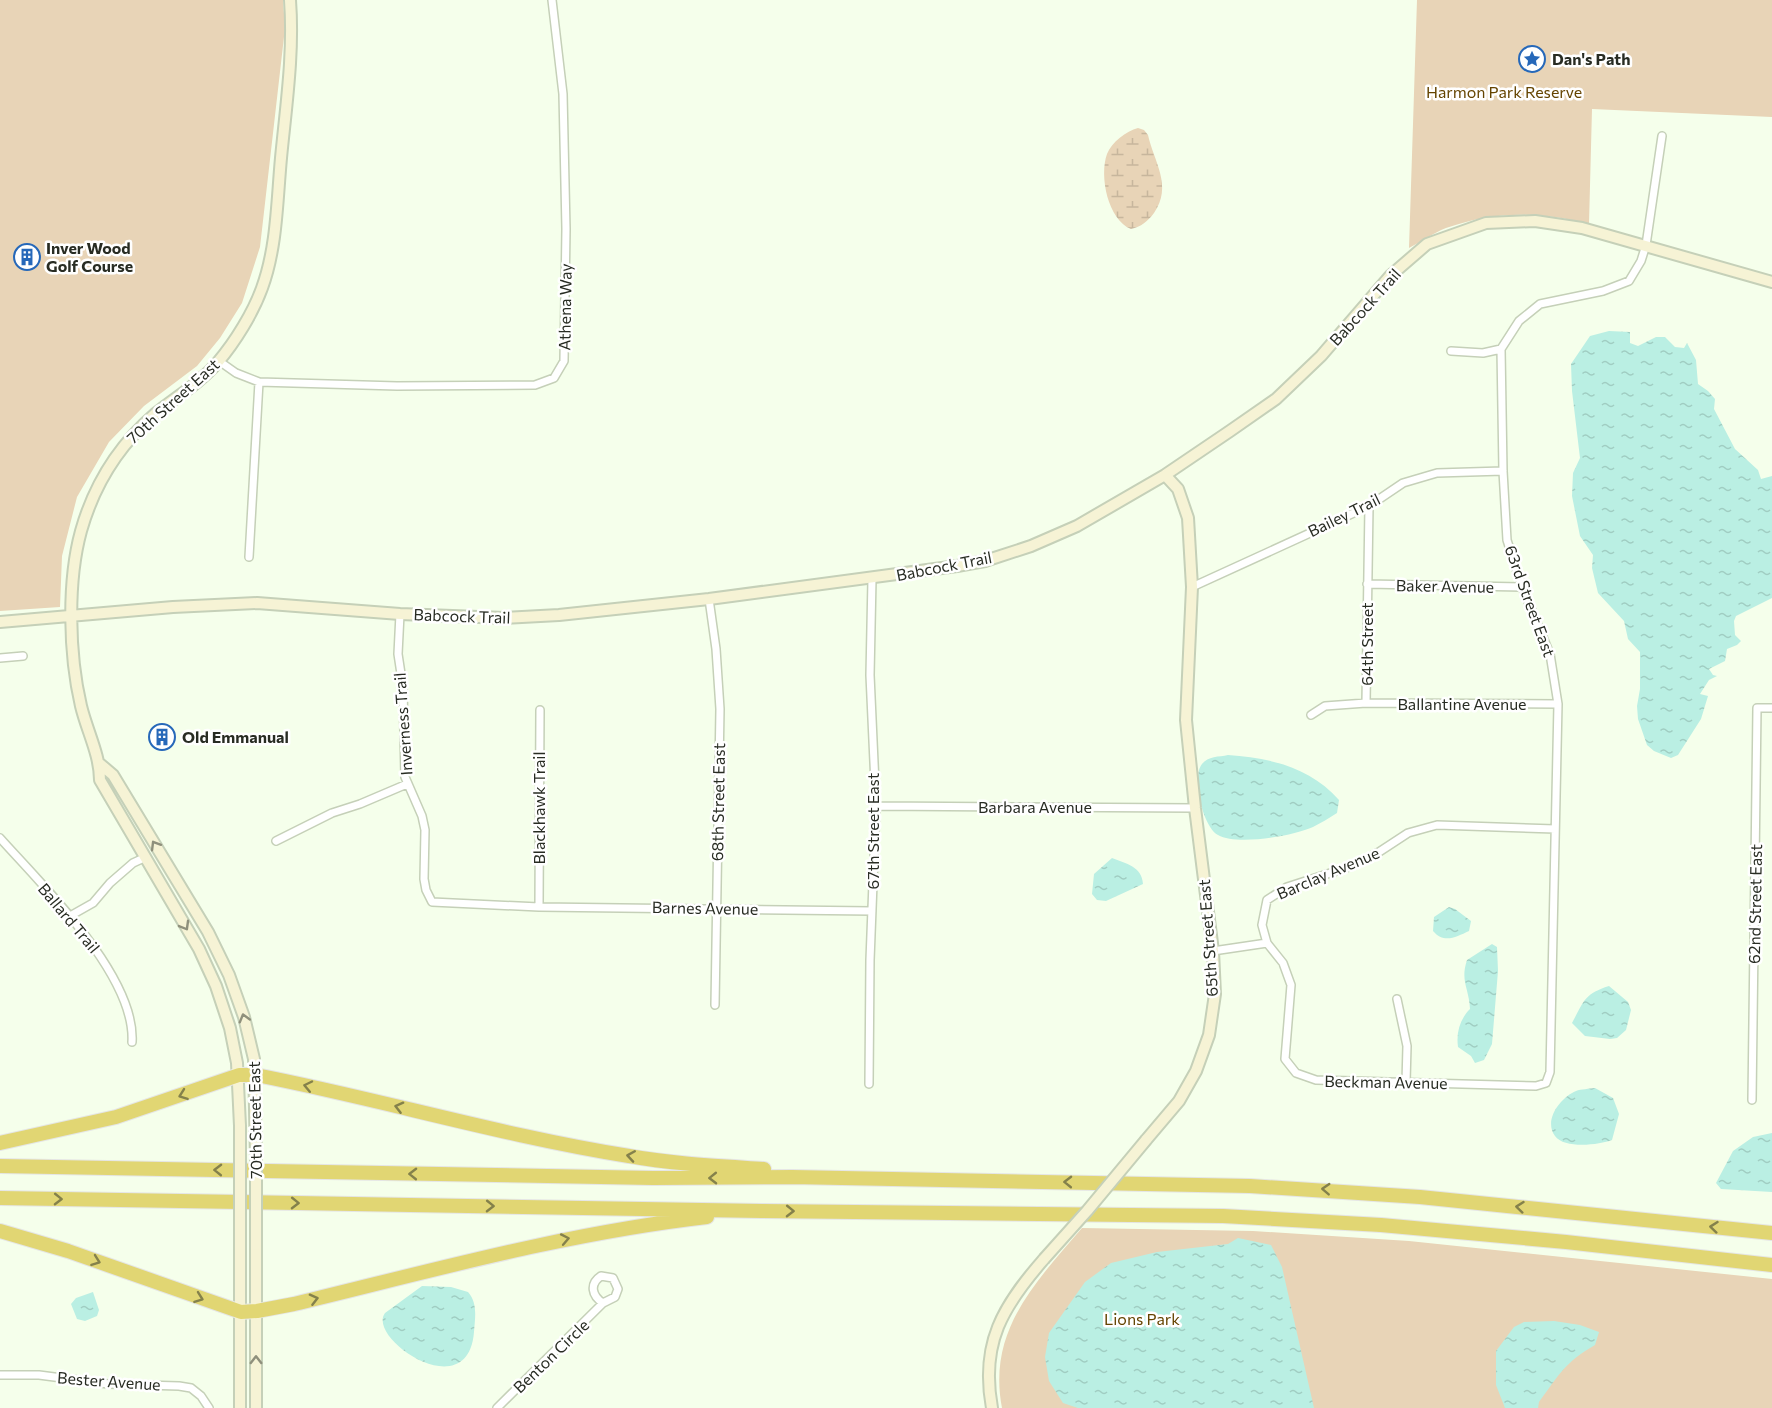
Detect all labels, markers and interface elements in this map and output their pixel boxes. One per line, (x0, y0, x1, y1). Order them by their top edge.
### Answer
place icon: Dan's Path (1517, 44, 1547, 74)
place label: Dan's Path (1552, 49, 1630, 68)
park label: Harmon Park Reserve (1426, 82, 1582, 101)
place label: Inver Wood Golf Course (46, 238, 133, 275)
building icon: Inver Wood Golf Course (12, 242, 42, 272)
street label: Athena Way (554, 263, 575, 351)
street label: Babcock Trail (1325, 264, 1404, 349)
street label: 70th Street East (123, 354, 223, 447)
street label: Bailey Trail (1304, 489, 1383, 540)
street label: 63rd Street East (1502, 543, 1560, 660)
street label: Babcock Trail (894, 547, 993, 584)
street label: Baker Avenue (1396, 575, 1494, 596)
street label: 64th Street (1357, 602, 1376, 686)
street label: Babcock Trail (413, 604, 511, 627)
street label: Inverness Trail (389, 672, 416, 776)
street label: Ballantine Avenue (1397, 694, 1527, 713)
building icon: Old Emmanual (147, 722, 177, 752)
place label: Old Emmanual (182, 727, 289, 746)
street label: 68th Street East (707, 742, 728, 861)
street label: Blackhawk Trail (529, 752, 548, 864)
street label: 67th Street East (863, 772, 882, 889)
street label: Barbara Avenue (978, 797, 1092, 816)
one-way arrow (150, 841, 162, 851)
street label: Barclay Avenue (1274, 842, 1382, 903)
street label: 62nd Street East (1744, 843, 1765, 964)
street label: 65th Street East (1194, 878, 1221, 997)
street label: Ballard Trail (35, 879, 104, 956)
street label: Barnes Avenue (652, 897, 758, 918)
one-way arrow (178, 919, 190, 930)
one-way arrow (239, 1013, 251, 1024)
street label: 70th Street East (244, 1061, 265, 1179)
street label: Beckman Avenue (1324, 1071, 1448, 1092)
one-way arrow (303, 1080, 313, 1093)
one-way arrow (179, 1087, 189, 1100)
one-way arrow (394, 1101, 404, 1114)
one-way arrow (626, 1151, 635, 1163)
one-way arrow (213, 1164, 222, 1176)
one-way arrow (408, 1167, 417, 1180)
one-way arrow (708, 1172, 717, 1184)
one-way arrow (1063, 1176, 1072, 1188)
one-way arrow (1321, 1183, 1330, 1196)
one-way arrow (54, 1192, 63, 1205)
one-way arrow (291, 1197, 300, 1209)
one-way arrow (486, 1200, 495, 1212)
one-way arrow (1515, 1201, 1524, 1214)
one-way arrow (786, 1205, 795, 1217)
one-way arrow (1709, 1221, 1718, 1234)
one-way arrow (559, 1233, 569, 1246)
one-way arrow (90, 1253, 101, 1266)
one-way arrow (193, 1291, 204, 1303)
one-way arrow (309, 1294, 319, 1307)
park label: Lions Park (1104, 1309, 1180, 1328)
street label: Benton Circle (509, 1315, 592, 1396)
one-way arrow (250, 1355, 262, 1364)
street label: Bester Avenue (57, 1367, 161, 1394)

